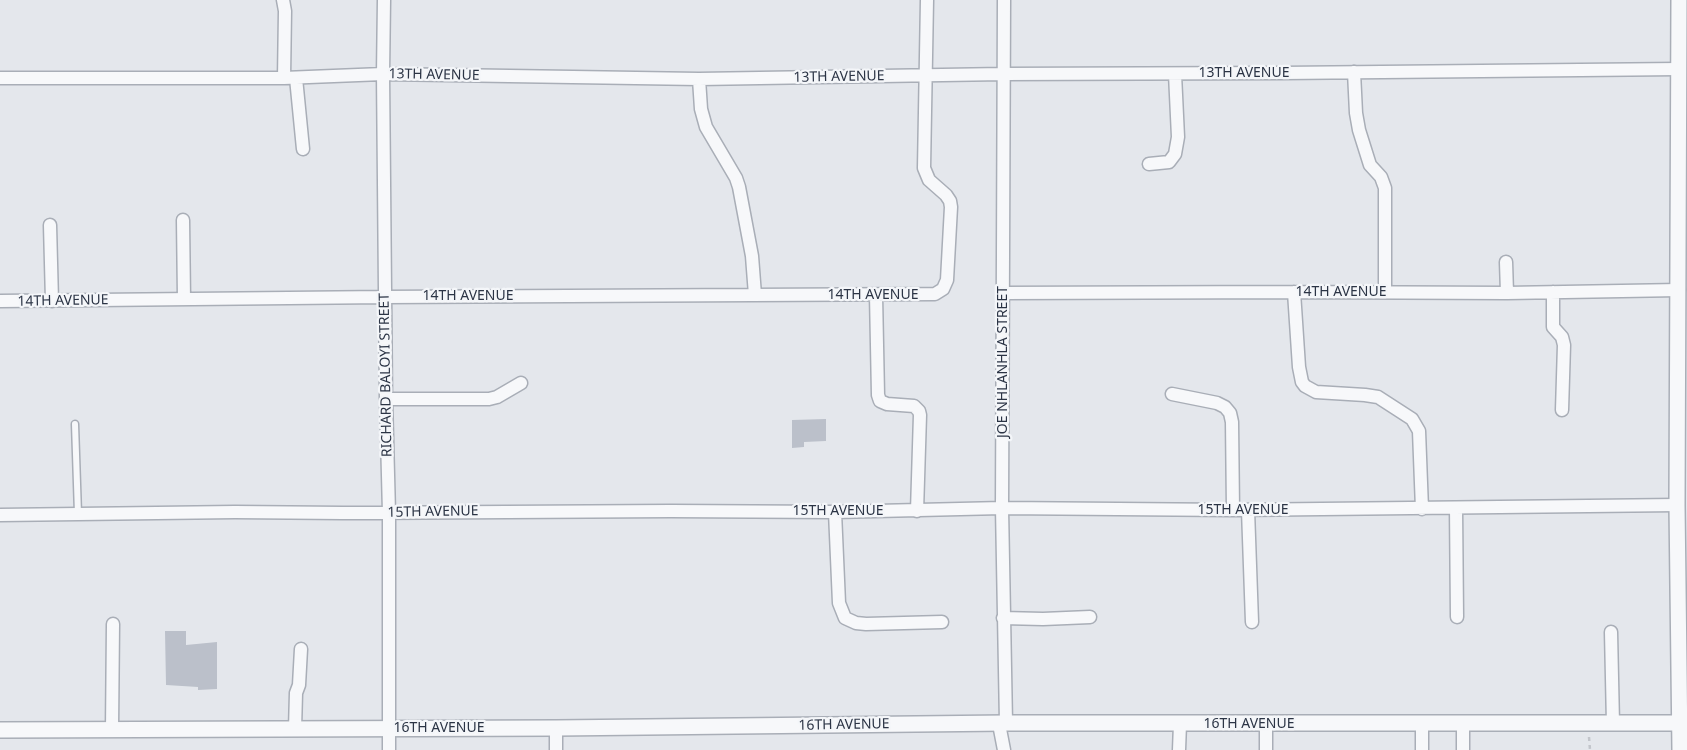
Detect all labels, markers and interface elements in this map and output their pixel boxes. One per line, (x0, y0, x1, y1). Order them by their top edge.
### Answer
street label: 13TH AVENUE (1198, 65, 1290, 81)
street label: 13TH AVENUE (388, 66, 480, 84)
street label: 13TH AVENUE (793, 68, 885, 86)
street label: 14TH AVENUE (1295, 284, 1387, 300)
street label: JOE NHLANHLA STREET (995, 286, 1011, 438)
street label: 14TH AVENUE (827, 287, 919, 303)
street label: 14TH AVENUE (422, 288, 514, 304)
street label: 14TH AVENUE (17, 292, 109, 310)
street label: RICHARD BALOYI STREET (376, 293, 396, 457)
street label: 15TH AVENUE (1197, 502, 1289, 518)
street label: 15TH AVENUE (387, 503, 479, 521)
street label: 15TH AVENUE (792, 503, 884, 519)
street label: 16TH AVENUE (798, 716, 890, 734)
street label: 16TH AVENUE (1203, 716, 1295, 732)
street label: 16TH AVENUE (393, 720, 485, 736)

